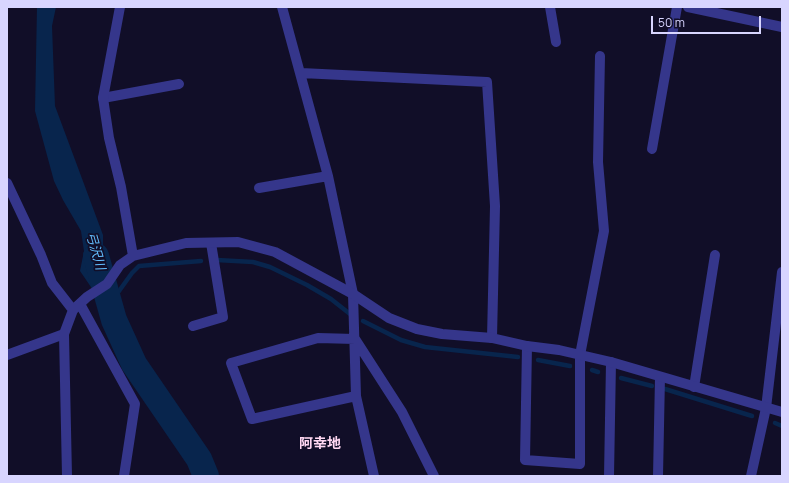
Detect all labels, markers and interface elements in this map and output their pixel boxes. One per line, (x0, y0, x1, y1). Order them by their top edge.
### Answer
scale bar (653, 8, 763, 34)
text: 50 m (658, 14, 685, 31)
water label: 弓沢川 (82, 230, 108, 272)
district label: 阿幸地 (299, 436, 341, 452)

